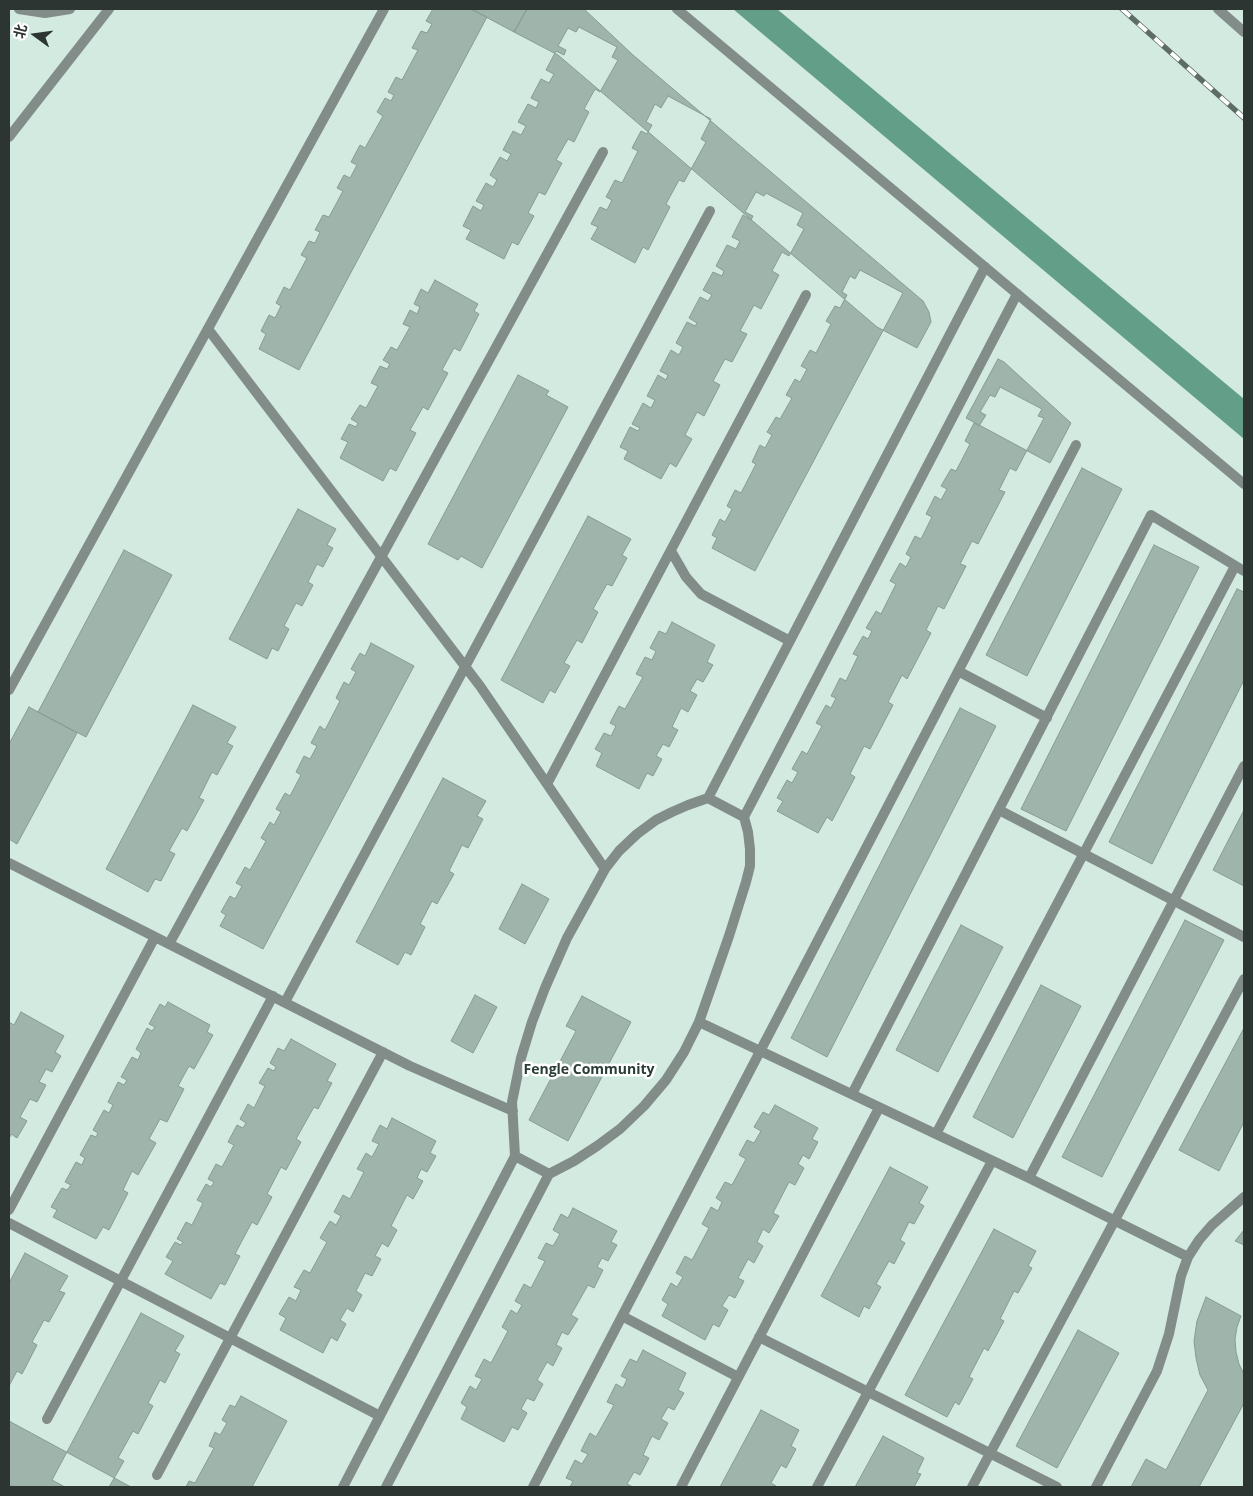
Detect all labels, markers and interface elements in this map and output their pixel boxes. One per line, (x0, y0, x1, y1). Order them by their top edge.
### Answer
north arrow (10, 10, 60, 60)
text: 北 (9, 22, 31, 40)
district label: Fengle Community (523, 1062, 655, 1078)

